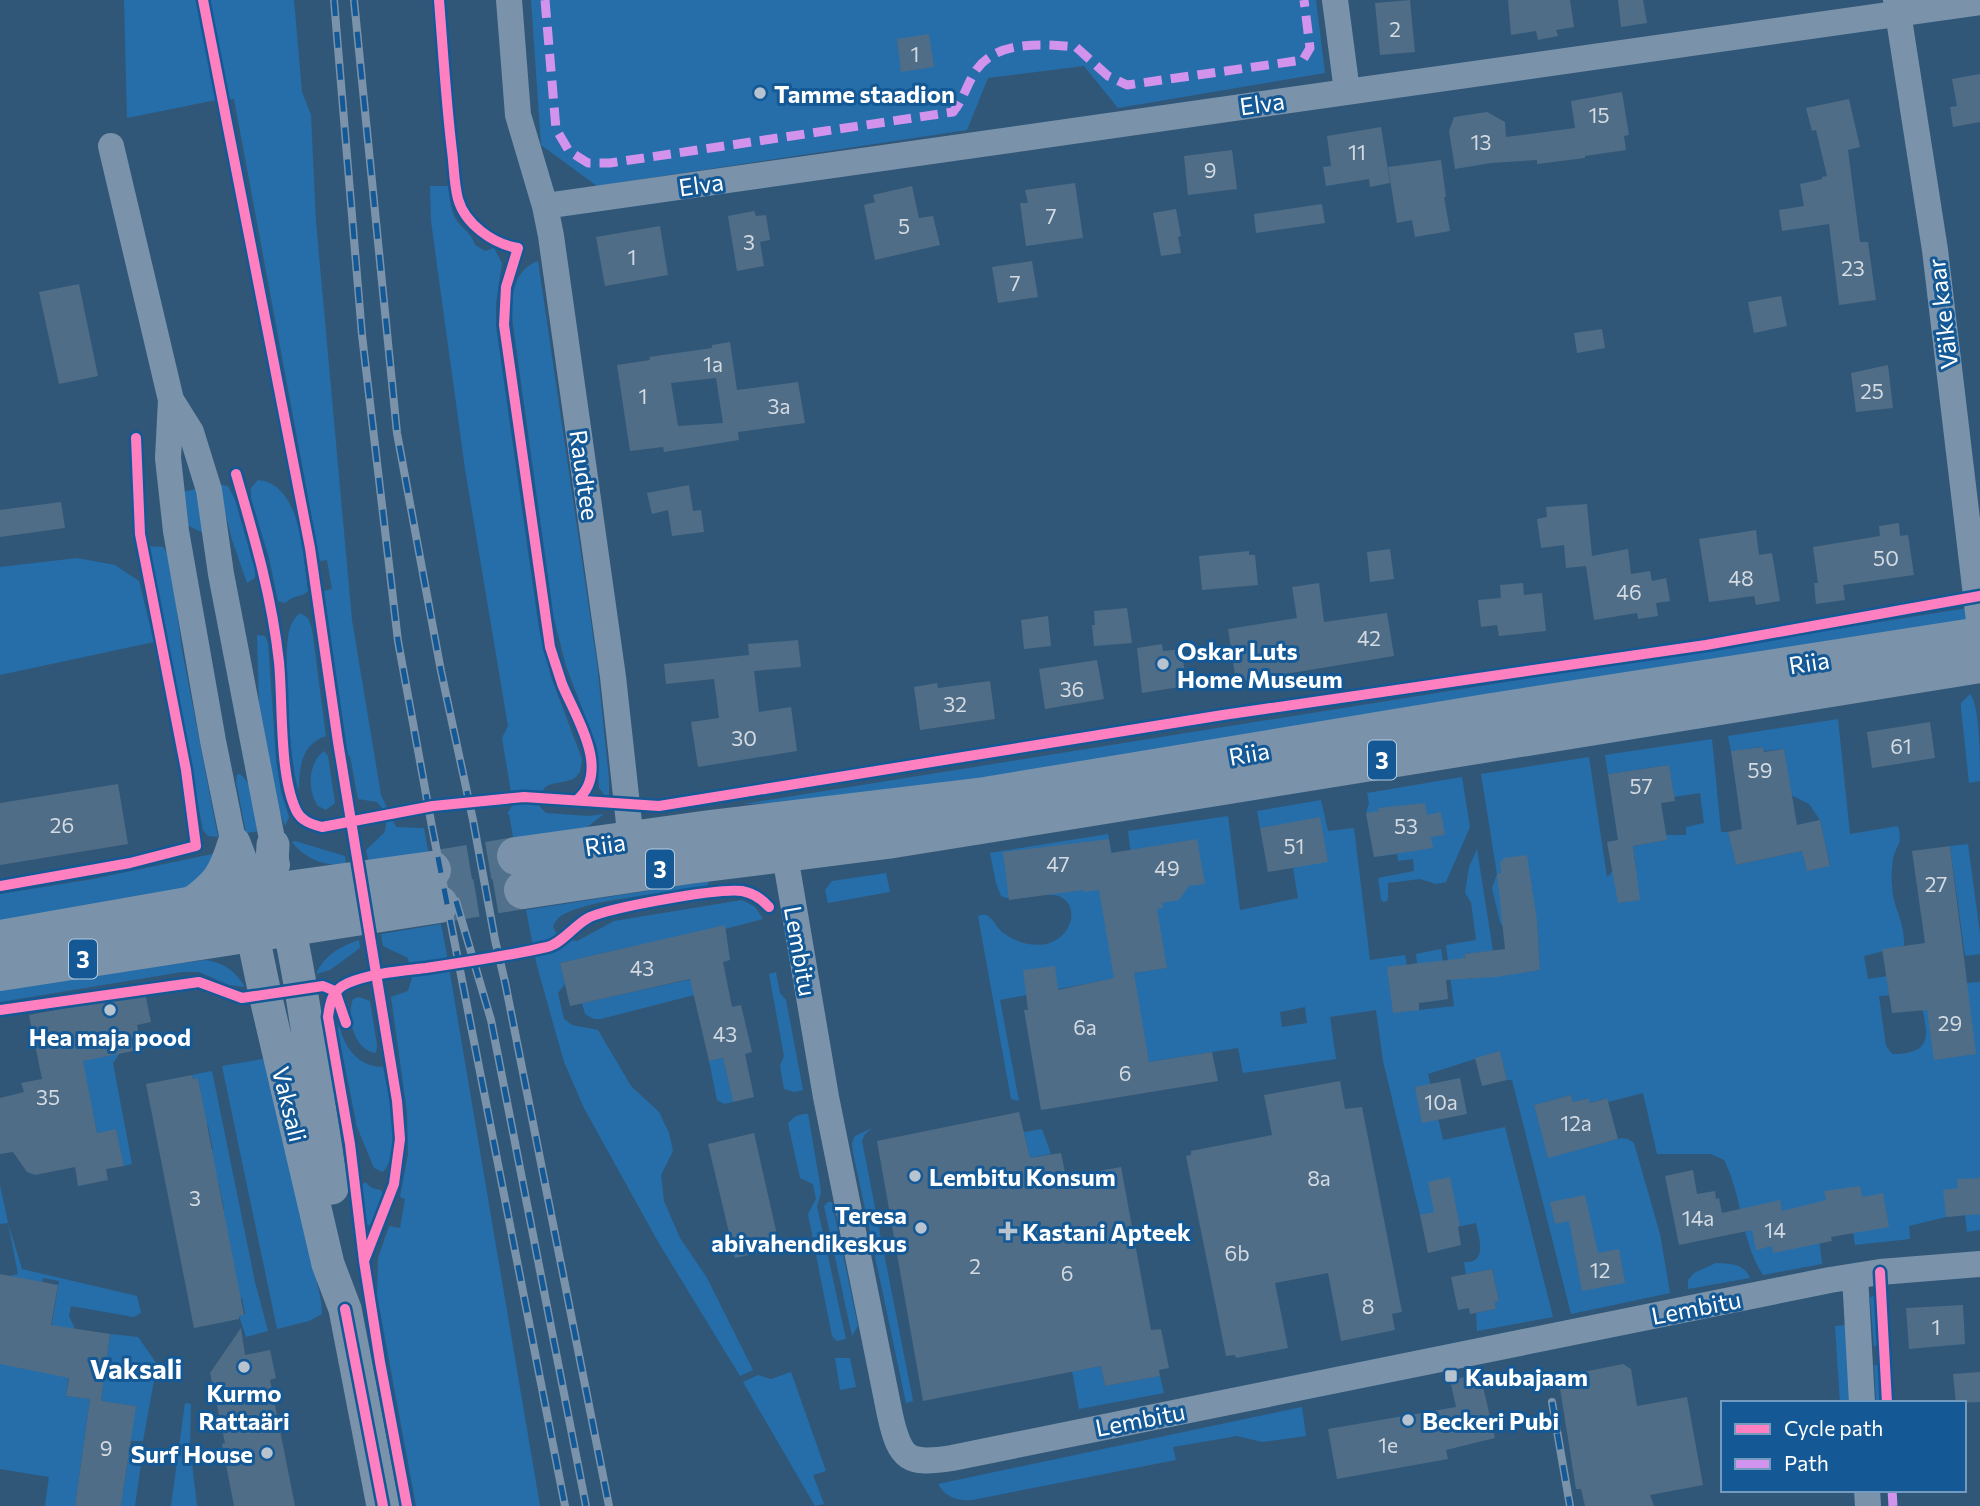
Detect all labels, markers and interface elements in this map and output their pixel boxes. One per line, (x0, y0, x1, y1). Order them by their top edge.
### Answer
house number: 2 (1389, 16, 1401, 41)
house number: 1 (911, 41, 919, 66)
place label: Tamme staadion (774, 79, 955, 108)
marker: Tamme staadion (752, 85, 768, 101)
street label: Elva (1238, 86, 1286, 120)
house number: 15 (1588, 102, 1610, 127)
house number: 13 (1471, 129, 1491, 154)
house number: 11 (1348, 139, 1366, 164)
house number: 9 (1204, 157, 1216, 182)
street label: Elva (677, 167, 725, 201)
house number: 7 (1045, 203, 1057, 228)
house number: 5 (898, 213, 910, 238)
house number: 3 (743, 229, 755, 254)
house number: 1 (628, 244, 636, 269)
house number: 23 (1841, 255, 1865, 280)
street label: Väike kaar (1921, 257, 1963, 371)
house number: 7 (1009, 270, 1021, 295)
house number: 1a (703, 351, 723, 376)
house number: 25 (1860, 378, 1884, 403)
house number: 1 (639, 383, 647, 408)
house number: 3a (768, 393, 790, 418)
street label: Raudtee (564, 428, 606, 522)
house number: 50 (1873, 545, 1899, 570)
house number: 48 (1728, 565, 1754, 590)
house number: 46 (1616, 579, 1642, 604)
house number: 42 (1357, 625, 1381, 650)
place label: Oskar Luts Home Museum (1177, 636, 1343, 693)
street label: Riia (1786, 644, 1832, 680)
marker: Oskar Luts Home Museum (1155, 656, 1171, 672)
house number: 36 (1060, 676, 1084, 701)
house number: 32 (943, 691, 967, 716)
house number: 30 (731, 725, 757, 750)
house number: 61 (1890, 733, 1912, 758)
street label: Riia (1226, 735, 1272, 771)
road number: 3 (1368, 740, 1396, 780)
house number: 59 (1748, 757, 1772, 782)
house number: 57 (1629, 773, 1653, 798)
house number: 26 (50, 812, 74, 837)
house number: 53 (1394, 813, 1418, 838)
street label: Riia (583, 827, 627, 861)
house number: 51 (1283, 833, 1305, 858)
road number: 3 (646, 849, 674, 888)
house number: 47 (1046, 851, 1070, 876)
house number: 49 (1154, 855, 1180, 880)
house number: 27 (1925, 871, 1947, 896)
street label: Lembitu (779, 904, 823, 998)
road number: 3 (69, 940, 97, 978)
house number: 43 (630, 955, 654, 980)
marker: Hea maja pood (102, 1002, 118, 1018)
house number: 29 (1938, 1010, 1962, 1035)
house number: 6a (1073, 1014, 1097, 1039)
house number: 43 (713, 1021, 737, 1046)
place label: Hea maja pood (29, 1022, 191, 1051)
house number: 6 (1119, 1060, 1131, 1085)
street label: Vaksali (267, 1063, 313, 1145)
house number: 35 (36, 1084, 60, 1109)
house number: 10a (1424, 1089, 1458, 1114)
house number: 12a (1560, 1110, 1592, 1135)
place label: Lembitu Konsum (929, 1162, 1116, 1191)
house number: 8a (1307, 1165, 1331, 1190)
marker: Lembitu Konsum (907, 1168, 923, 1184)
house number: 3 (189, 1185, 201, 1210)
place label: Teresa abivahendikeskus (711, 1200, 907, 1257)
house number: 14a (1682, 1205, 1714, 1230)
place label: Kastani Apteek (1022, 1217, 1191, 1246)
house number: 14 (1764, 1217, 1786, 1242)
marker: Teresa abivahendikeskus (913, 1220, 929, 1236)
marker: Kastani Apteek (1000, 1223, 1016, 1239)
house number: 6b (1224, 1240, 1250, 1265)
house number: 2 (969, 1253, 981, 1278)
house number: 12 (1590, 1257, 1610, 1282)
house number: 6 (1061, 1260, 1073, 1285)
street label: Lembitu (1649, 1284, 1743, 1330)
house number: 8 (1362, 1293, 1374, 1318)
house number: 1 (1932, 1314, 1940, 1339)
district label: Vaksali (90, 1351, 182, 1385)
marker: Kurmo Rattaäri (236, 1359, 252, 1375)
place label: Kaubajaam (1465, 1362, 1588, 1391)
marker: Kaubajaam (1443, 1368, 1459, 1384)
place label: Kurmo Rattaäri (198, 1378, 290, 1435)
street label: Lembitu (1093, 1396, 1187, 1442)
legend (1721, 1401, 1966, 1492)
place label: Beckeri Pubi (1422, 1406, 1559, 1435)
marker: Beckeri Pubi (1400, 1412, 1416, 1428)
text: Cycle path (1784, 1415, 1883, 1440)
house number: 1e (1378, 1432, 1398, 1457)
house number: 9 (100, 1435, 112, 1460)
place label: Surf House (131, 1439, 253, 1468)
marker: Surf House (259, 1445, 275, 1461)
text: Path (1784, 1450, 1829, 1475)

